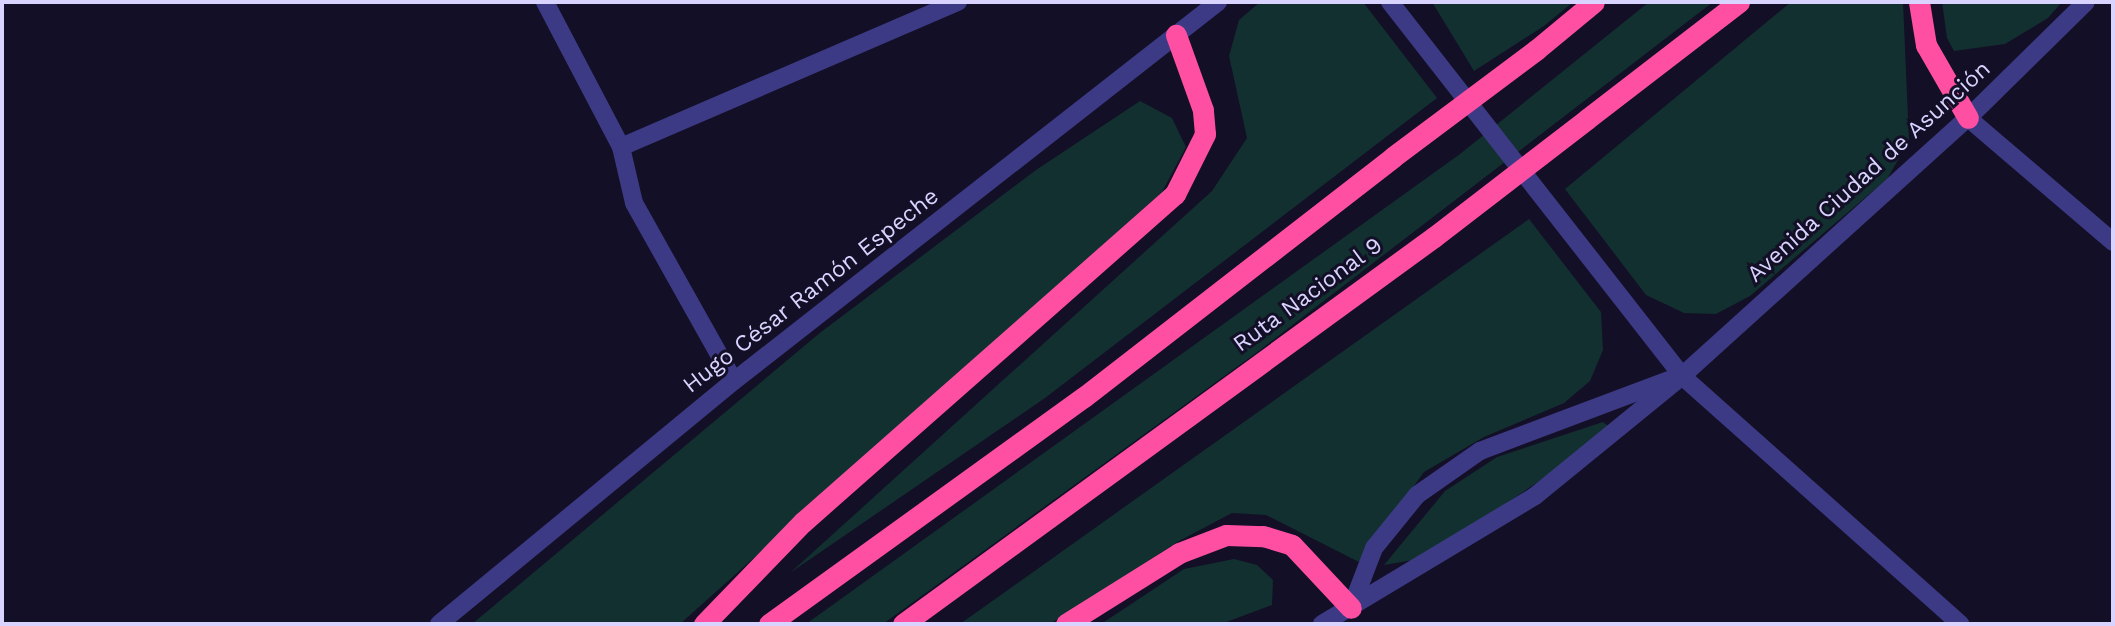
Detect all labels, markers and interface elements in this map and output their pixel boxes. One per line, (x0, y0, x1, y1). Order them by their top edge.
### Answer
street label: Avenida Ciudad de Asunción (1741, 55, 1997, 289)
street label: Hugo César Ramón Espeche (678, 182, 944, 400)
street label: Ruta Nacional 9 (1228, 231, 1388, 359)

